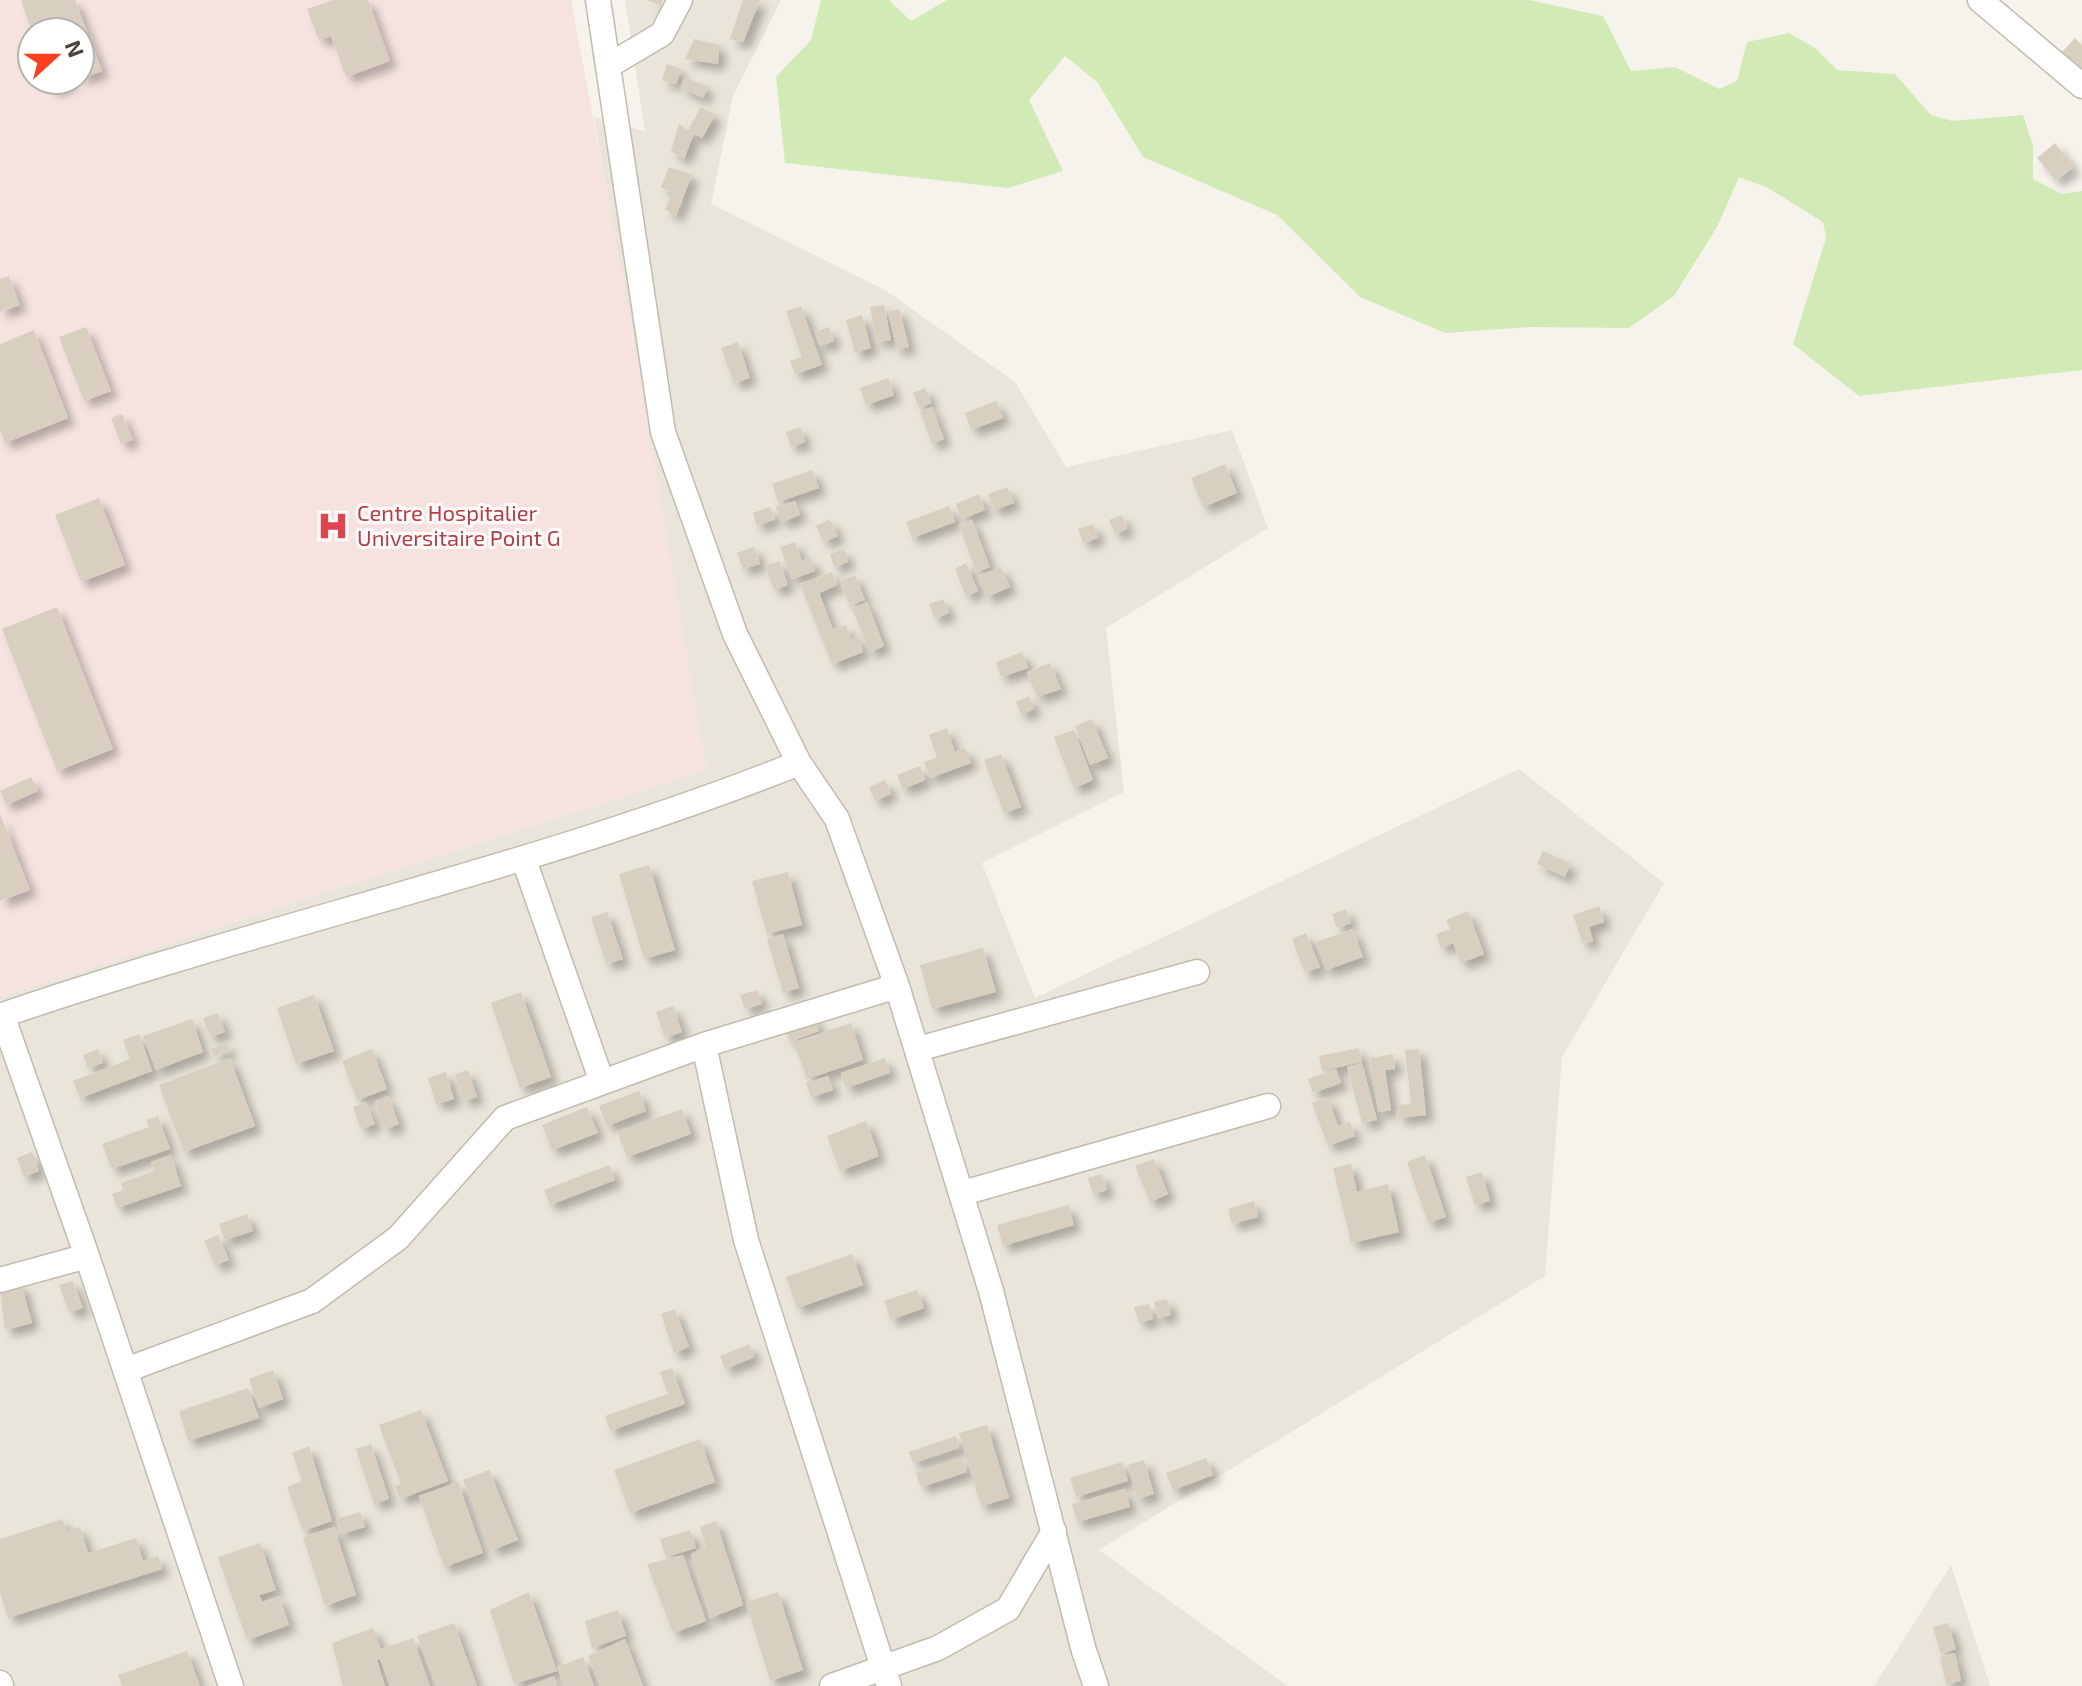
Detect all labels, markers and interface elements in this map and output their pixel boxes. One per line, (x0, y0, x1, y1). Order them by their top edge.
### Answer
north arrow (16, 16, 96, 96)
text: N (61, 36, 91, 61)
place label: Centre Hospitalier Universitaire Point G (357, 499, 561, 550)
hospital icon: Centre Hospitalier Universitaire Point G (316, 509, 350, 543)

